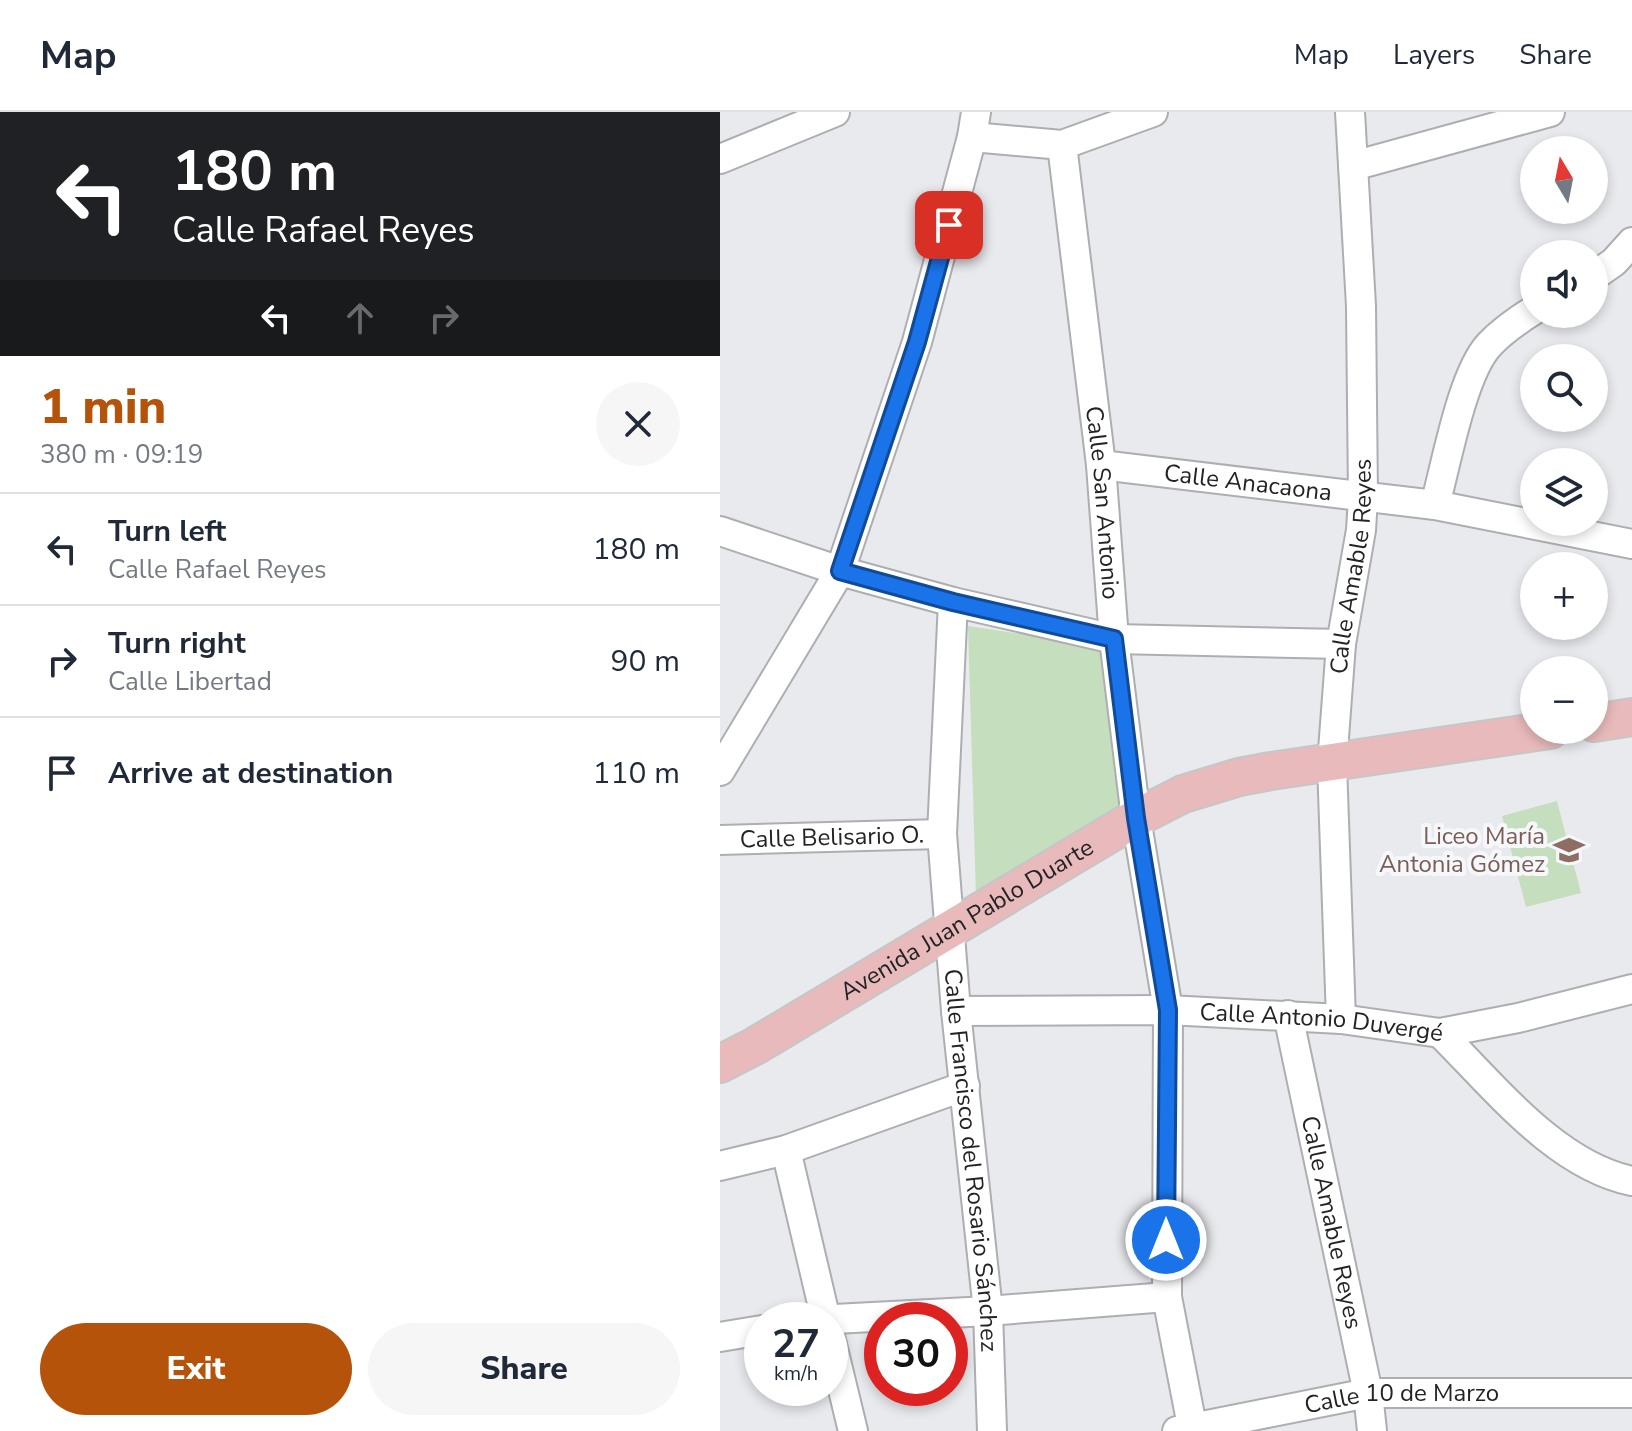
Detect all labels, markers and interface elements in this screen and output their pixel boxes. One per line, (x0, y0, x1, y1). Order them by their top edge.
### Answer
text: Map (40, 30, 117, 81)
text: Map (1294, 36, 1349, 74)
text: Layers (1393, 36, 1475, 74)
text: Share (1519, 36, 1592, 74)
text: 180 m (172, 133, 337, 210)
north arrow (1520, 136, 1608, 224)
map controls (1520, 136, 1608, 744)
icon: left (40, 144, 144, 248)
pin (915, 191, 983, 259)
icon: arrive (927, 203, 971, 247)
text: Calle Rafael Reyes (172, 206, 475, 255)
button: sound (1520, 240, 1608, 328)
icon: left (254, 296, 298, 340)
icon: ahead (338, 296, 382, 340)
icon: right (422, 296, 466, 340)
button: search (1520, 344, 1608, 432)
text: 1 min (40, 374, 166, 440)
button: close (596, 382, 680, 466)
street label: Calle San Antonio (1078, 404, 1127, 601)
text: 380 m · 09:19 (40, 437, 203, 472)
button: layers (1520, 448, 1608, 536)
street label: Calle Anacaona (1162, 457, 1334, 509)
street label: Calle Amable Reyes (1323, 459, 1379, 675)
text: Turn left (108, 511, 226, 552)
icon: left (40, 527, 84, 571)
text: 180 m (593, 529, 680, 570)
text: Calle Rafael Reyes (108, 552, 327, 587)
button: + (1520, 552, 1608, 640)
text: Turn right (108, 623, 246, 664)
icon: right (40, 639, 84, 683)
text: 90 m (611, 641, 680, 682)
button: − (1520, 656, 1608, 744)
text: Calle Libertad (108, 664, 272, 699)
icon: arrive (40, 751, 84, 795)
text: Arrive at destination (108, 753, 393, 794)
text: 110 m (593, 753, 680, 794)
street label: Calle Belisario O. (739, 818, 924, 855)
place label: Liceo María Antonia Gómez (1379, 820, 1545, 880)
street label: Avenida Juan Pablo Duarte (834, 831, 1099, 1008)
school or university icon: Liceo María Antonia Gómez (1552, 833, 1586, 867)
street label: Calle Francisco del Rosario Sánchez (937, 968, 1005, 1352)
street label: Calle Antonio Duvergé (1199, 996, 1445, 1049)
street label: Calle Amable Reyes (1294, 1113, 1370, 1332)
position arrow (1124, 1198, 1208, 1282)
speed limit sign: 30 (864, 1302, 968, 1406)
text: 27 (772, 1317, 820, 1371)
button: Exit (40, 1323, 352, 1415)
button: Share (368, 1323, 680, 1415)
text: km/h (774, 1360, 818, 1387)
street label: Calle 10 de Marzo (1302, 1377, 1499, 1421)

